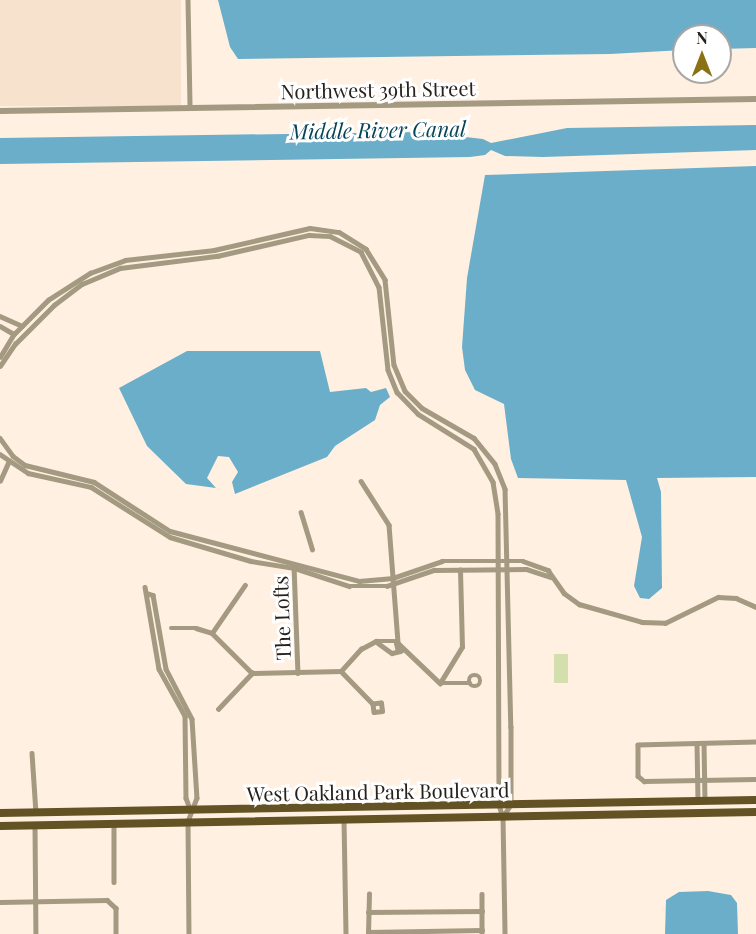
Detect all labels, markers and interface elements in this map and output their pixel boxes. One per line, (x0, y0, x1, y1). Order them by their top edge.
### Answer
north arrow (672, 24, 732, 84)
text: N (696, 27, 708, 48)
street label: Northwest 39th Street (280, 75, 476, 103)
water label: Middle River Canal (290, 115, 466, 143)
street label: The Lofts (268, 575, 294, 661)
street label: West Oakland Park Boulevard (246, 777, 510, 805)

